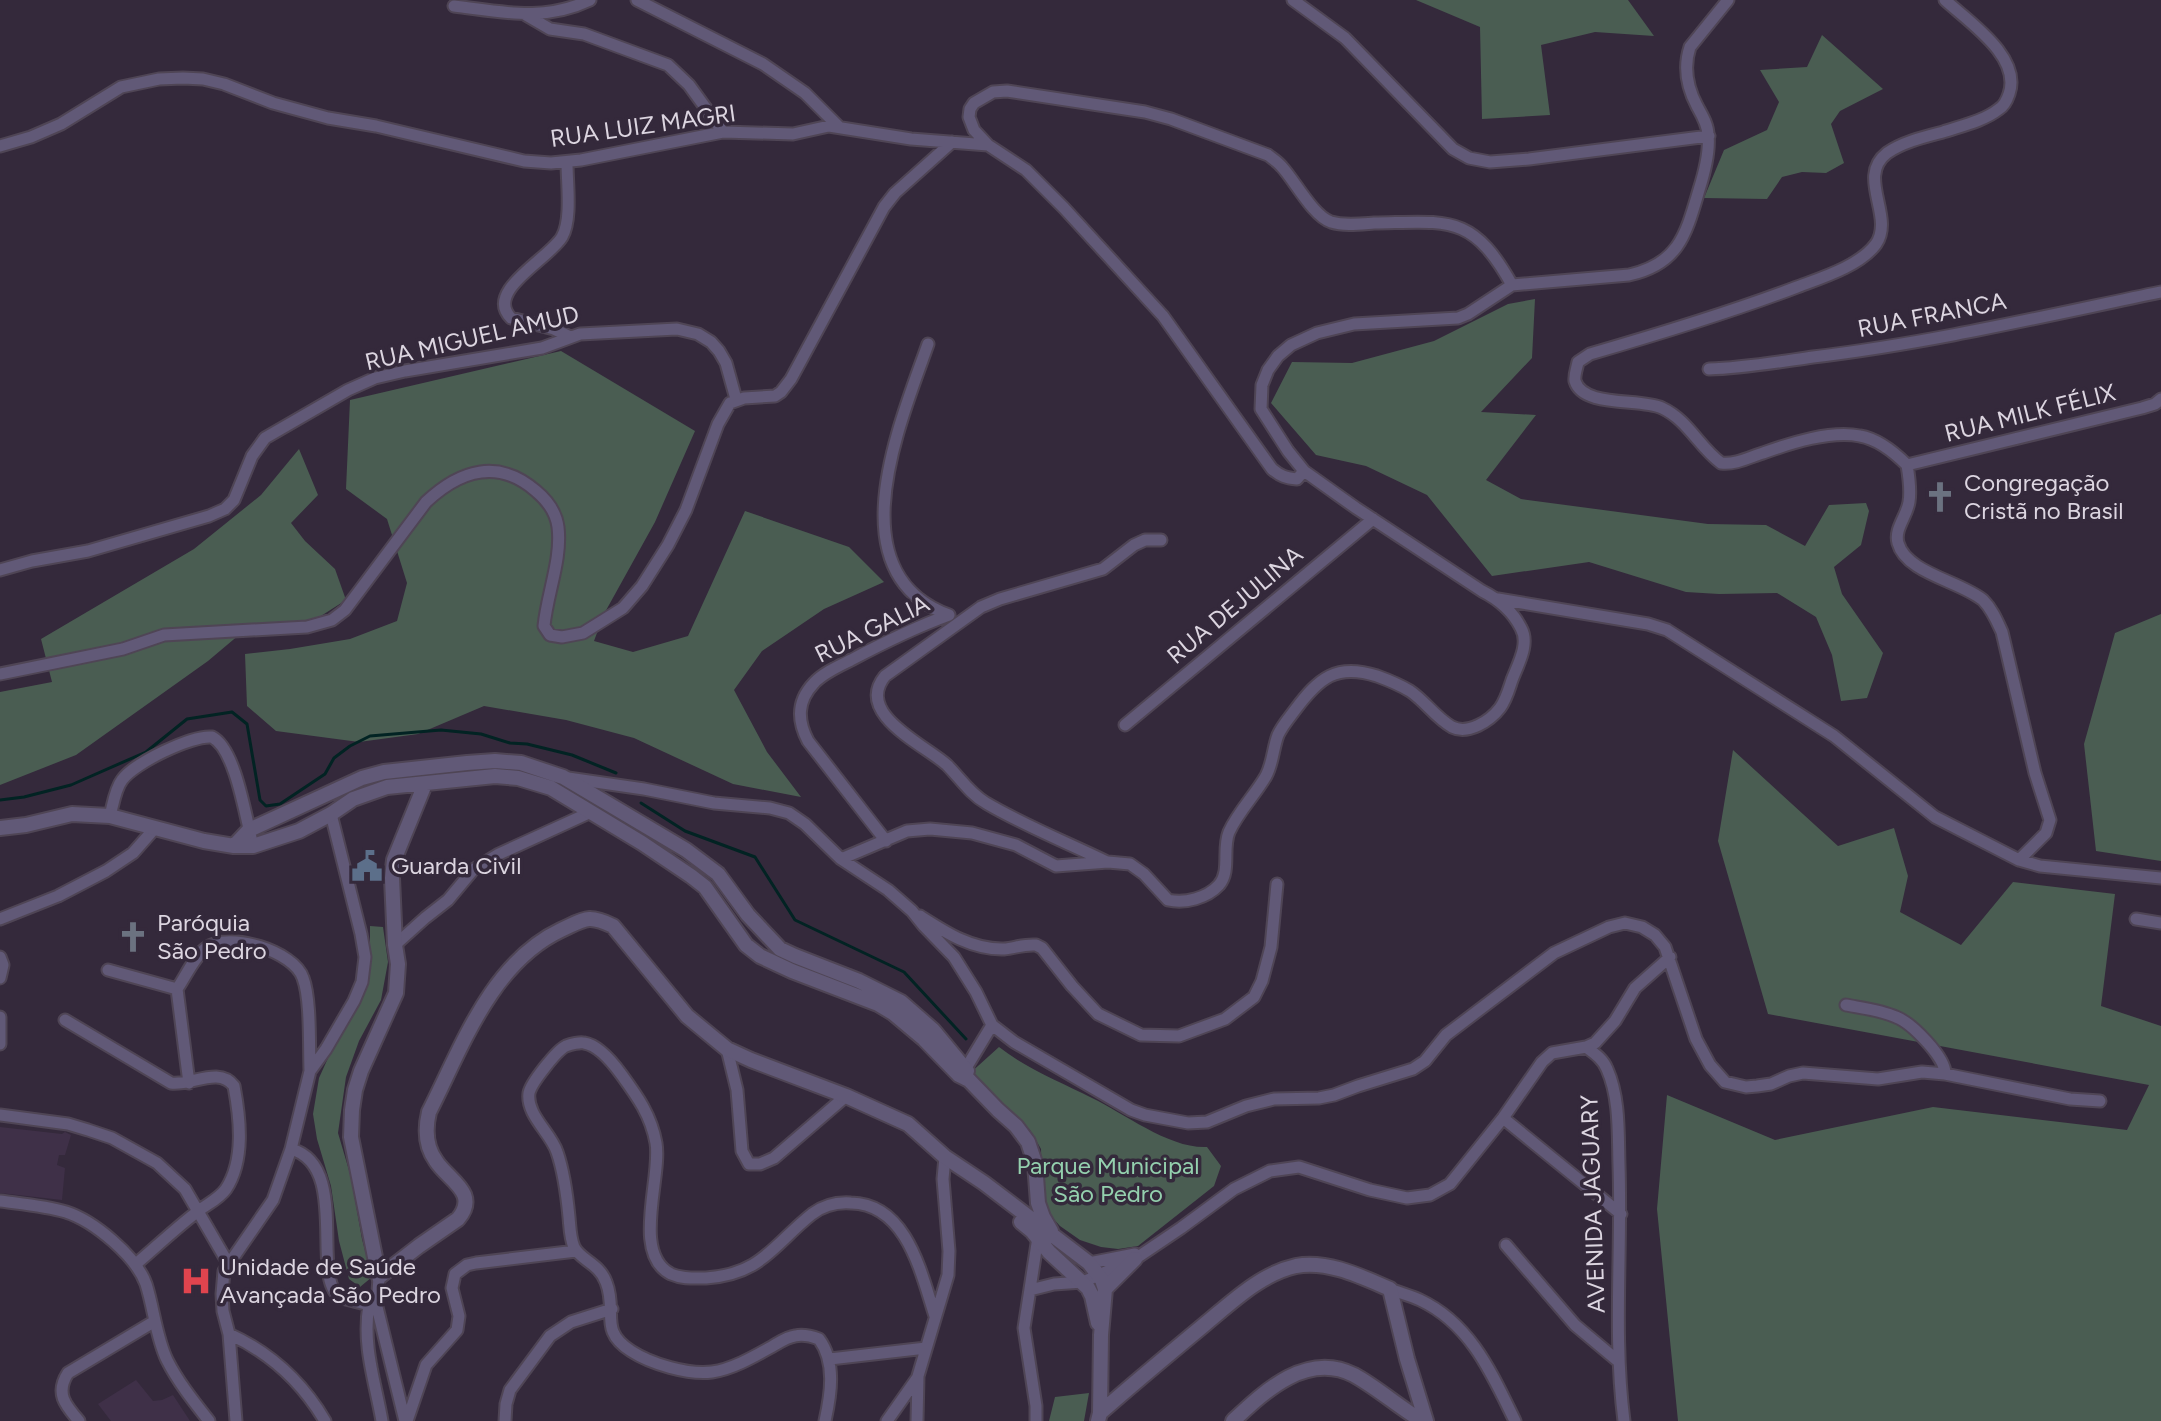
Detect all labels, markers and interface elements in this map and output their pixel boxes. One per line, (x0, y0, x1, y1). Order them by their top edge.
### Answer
street label: RUA LUIZ MAGRI (548, 98, 738, 153)
street label: RUA FRANCA (1855, 286, 2009, 343)
street label: RUA MIGUEL AMUD (362, 299, 582, 376)
street label: RUA MILK FÉLIX (1941, 377, 2119, 448)
place label: Congregação Cristã no Brasil (1964, 468, 2124, 525)
church icon: Congregação Cristã no Brasil (1923, 480, 1957, 514)
street label: RUA DEJULINA (1161, 539, 1309, 670)
street label: RUA GALIA (810, 588, 934, 669)
public building icon: Guarda Civil (350, 849, 384, 883)
place label: Guarda Civil (391, 851, 521, 880)
place label: Paróquia São Pedro (157, 908, 267, 965)
church icon: Paróquia São Pedro (116, 920, 150, 954)
street label: AVENIDA JAGUARY (1574, 1094, 1611, 1314)
park label: Parque Municipal São Pedro (1016, 1151, 1200, 1208)
place label: Unidade de Saúde Avançada São Pedro (220, 1252, 441, 1309)
hospital icon: Unidade de Saúde Avançada São Pedro (179, 1264, 213, 1298)

